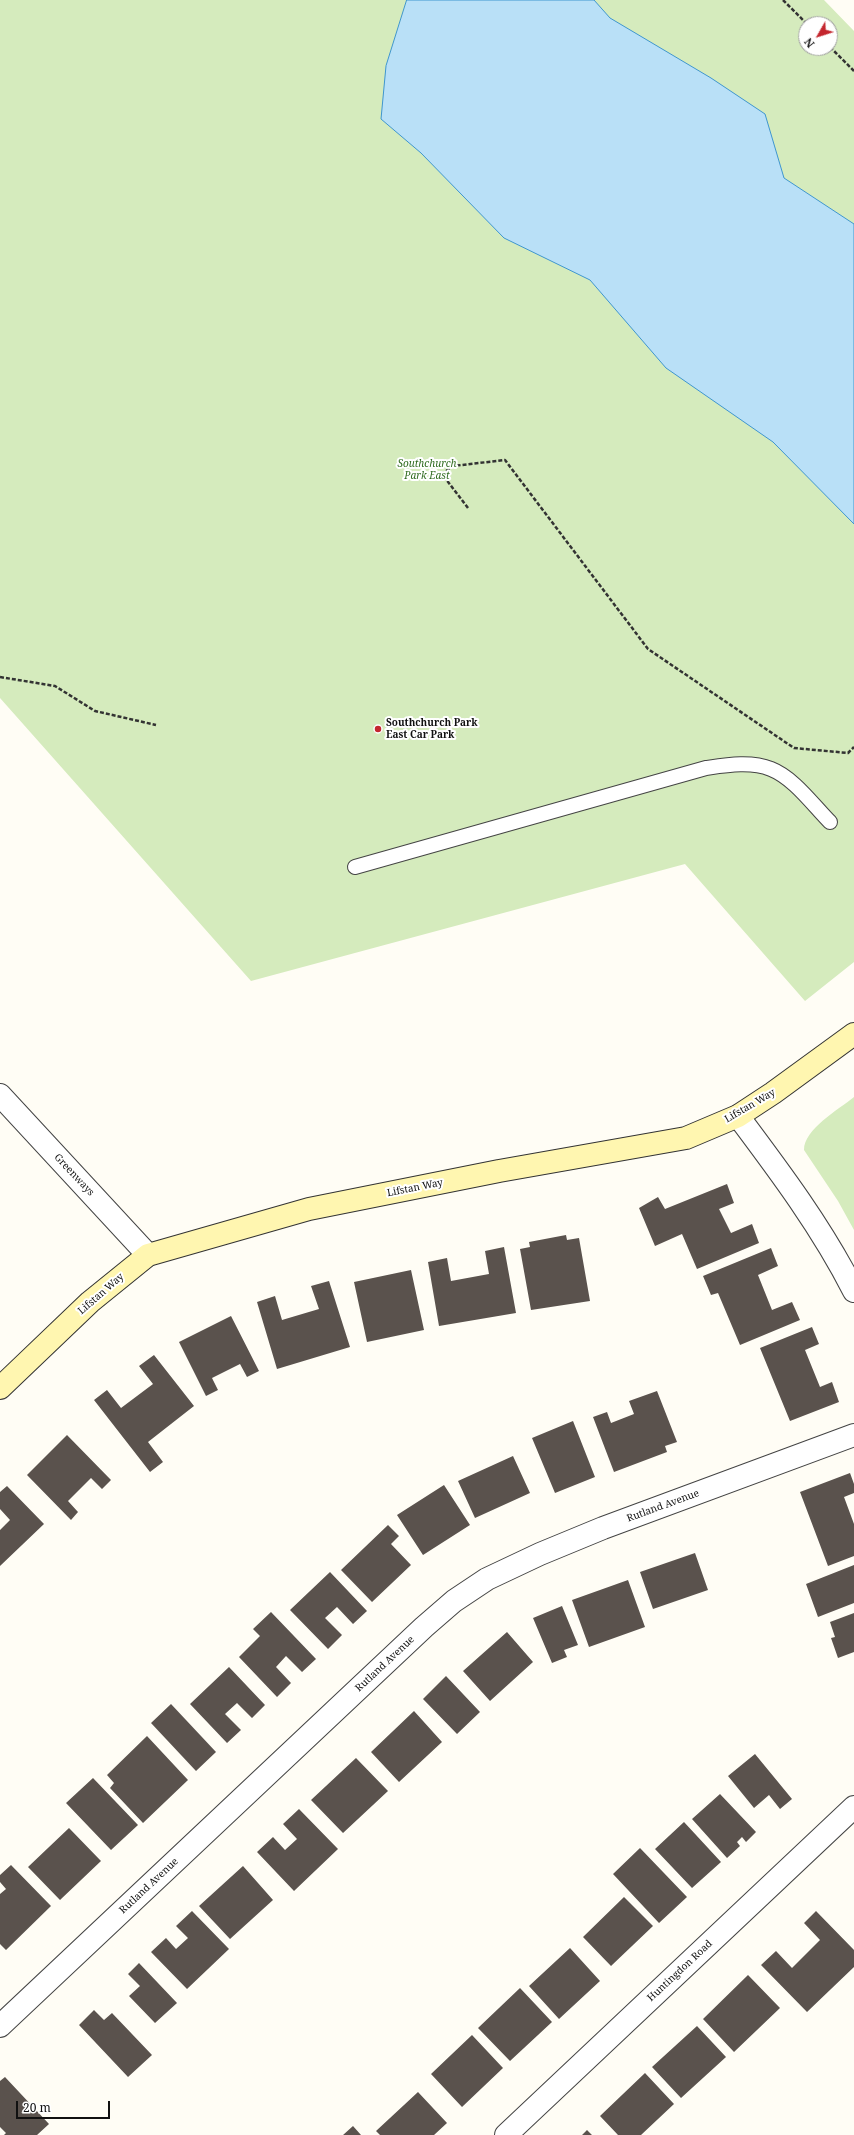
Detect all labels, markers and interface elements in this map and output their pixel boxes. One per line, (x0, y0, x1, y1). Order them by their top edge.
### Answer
north arrow (798, 16, 838, 56)
text: N (801, 35, 818, 51)
park label: Southchurch Park East (397, 458, 457, 482)
place label: Southchurch Park East Car Park (386, 717, 478, 740)
marker: Southchurch Park East Car Park (373, 724, 383, 734)
street label: Lifstan Way (722, 1087, 778, 1125)
street label: Greenways (51, 1151, 97, 1199)
street label: Lifstan Way (386, 1177, 444, 1199)
street label: Lifstan Way (76, 1271, 126, 1317)
street label: Rutland Avenue (625, 1487, 701, 1525)
street label: Rutland Avenue (353, 1634, 417, 1694)
street label: Rutland Avenue (117, 1856, 181, 1916)
street label: Huntingdon Road (645, 1938, 715, 2004)
scale bar (18, 2093, 112, 2119)
text: 20 m (23, 2099, 51, 2116)

